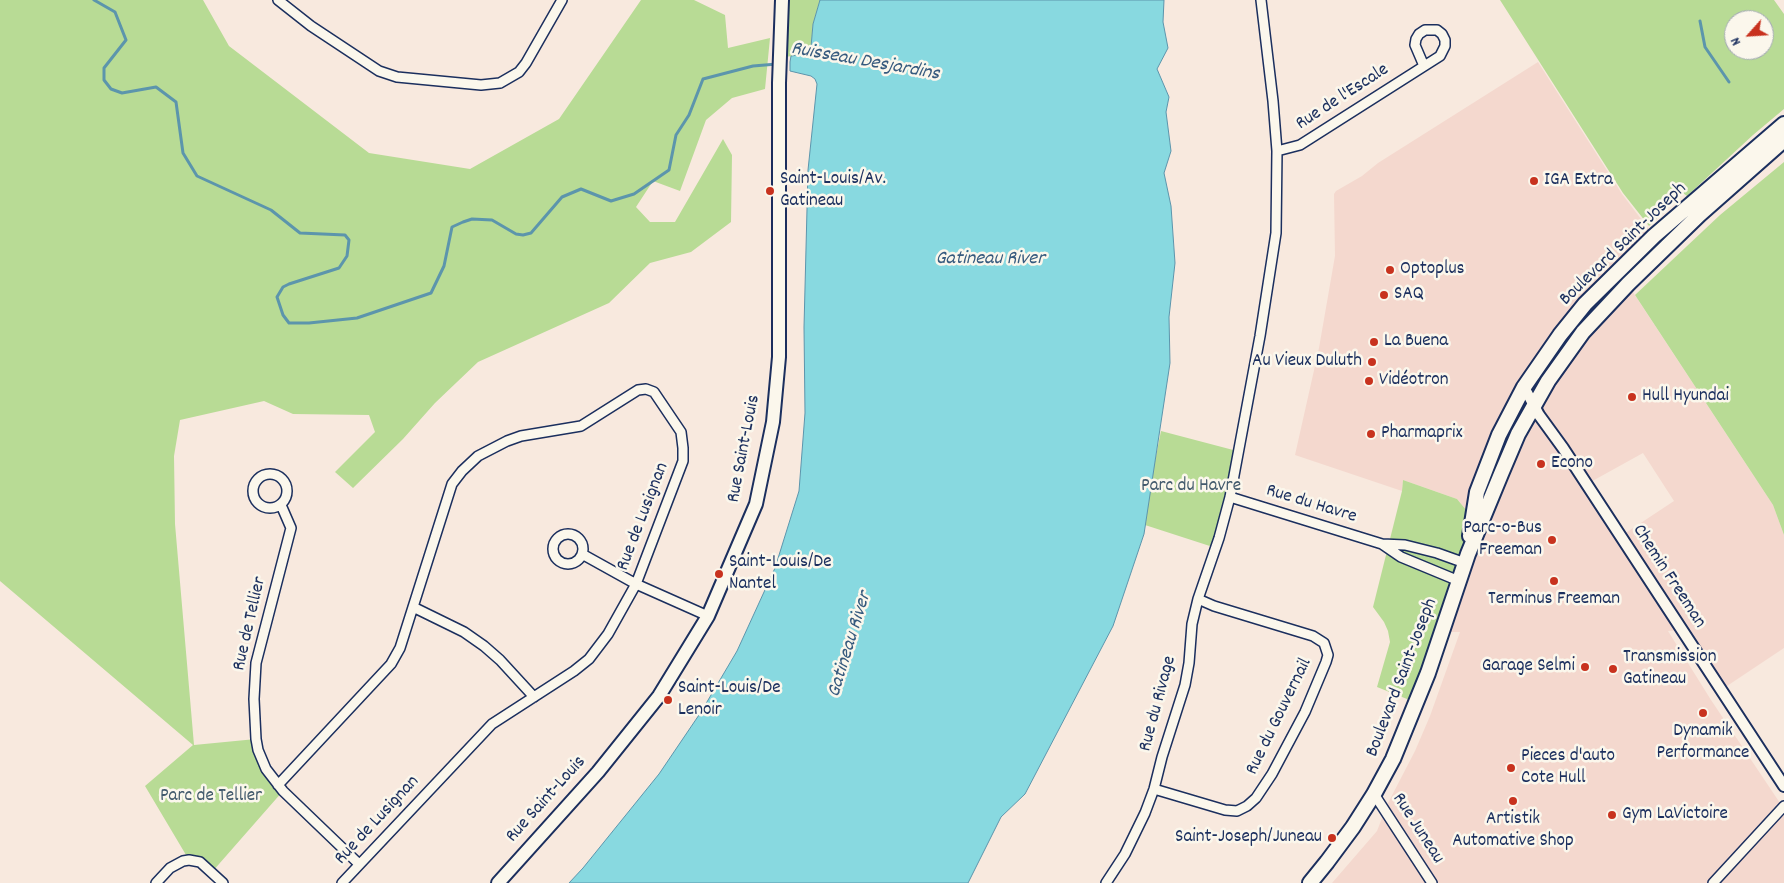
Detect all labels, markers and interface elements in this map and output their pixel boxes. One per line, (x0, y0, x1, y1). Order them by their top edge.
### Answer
north arrow (1724, 10, 1774, 60)
text: N (1726, 34, 1747, 49)
water label: Ruisseau Desjardins (789, 38, 941, 88)
street label: Rue de l'Escale (1292, 60, 1394, 136)
place label: Saint-Louis/Av. Gatineau (780, 169, 886, 213)
place label: IGA Extra (1544, 170, 1613, 192)
marker: IGA Extra (1528, 175, 1540, 187)
street label: Boulevard Saint-Joseph (1556, 178, 1692, 312)
marker: Saint-Louis/Av. Gatineau (764, 185, 776, 197)
water label: Gatineau River (935, 248, 1045, 272)
place label: Optoplus (1400, 259, 1465, 281)
marker: Optoplus (1384, 264, 1396, 276)
place label: SAQ (1394, 284, 1424, 306)
marker: SAQ (1378, 289, 1390, 301)
place label: La Buena (1384, 331, 1448, 353)
marker: La Buena (1368, 336, 1380, 348)
place label: Au Vieux Duluth (1252, 351, 1362, 373)
marker: Au Vieux Duluth (1366, 356, 1378, 368)
place label: Vidéotron (1379, 370, 1448, 392)
marker: Vidéotron (1363, 375, 1375, 387)
place label: Hull Hyundai (1642, 386, 1729, 408)
marker: Hull Hyundai (1626, 391, 1638, 403)
street label: Rue Saint-Louis (723, 393, 767, 505)
place label: Pharmaprix (1381, 423, 1463, 445)
marker: Pharmaprix (1365, 428, 1377, 440)
place label: Econo (1551, 453, 1593, 475)
marker: Econo (1535, 458, 1547, 470)
street label: Rue de Lusignan (613, 460, 675, 574)
park label: Parc du Havre (1141, 476, 1241, 498)
street label: Rue du Havre (1263, 480, 1359, 530)
place label: Parc-o-Bus Freeman (1463, 518, 1542, 562)
street label: Chemin Freeman (1626, 521, 1710, 633)
marker: Parc-o-Bus Freeman (1546, 534, 1558, 546)
place label: Saint-Louis/De Nantel (729, 552, 832, 596)
marker: Saint-Louis/De Nantel (713, 568, 725, 580)
street label: Rue de Tellier (229, 575, 273, 673)
marker: Terminus Freeman (1548, 575, 1560, 587)
water label: Gatineau River (824, 589, 878, 701)
place label: Terminus Freeman (1488, 589, 1620, 611)
street label: Boulevard Saint-Joseph (1362, 596, 1444, 760)
place label: Transmission Gatineau (1623, 647, 1717, 691)
street label: Rue du Rivage (1135, 654, 1183, 754)
street label: Rue du Gouvernail (1242, 655, 1318, 779)
place label: Garage Selmi (1482, 656, 1575, 678)
marker: Garage Selmi (1579, 661, 1591, 673)
marker: Transmission Gatineau (1607, 663, 1619, 675)
place label: Saint-Louis/De Lenoir (678, 678, 781, 722)
marker: Saint-Louis/De Lenoir (662, 694, 674, 706)
marker: Dynamik Performance (1697, 707, 1709, 719)
place label: Dynamik Performance (1657, 721, 1749, 765)
place label: Pieces d'auto Cote Hull (1521, 746, 1615, 790)
street label: Rue Saint-Louis (502, 752, 592, 848)
marker: Pieces d'auto Cote Hull (1505, 762, 1517, 774)
street label: Rue de Lusignan (331, 772, 425, 870)
park label: Parc de Tellier (160, 786, 262, 808)
street label: Rue Juneau (1386, 789, 1448, 869)
marker: Artistik Automative Shop (1507, 795, 1519, 807)
place label: Gym LaVictoire (1622, 804, 1728, 826)
place label: Artistik Automative Shop (1452, 809, 1574, 853)
marker: Gym LaVictoire (1606, 809, 1618, 821)
place label: Saint-Joseph/Juneau (1175, 827, 1322, 849)
marker: Saint-Joseph/Juneau (1326, 832, 1338, 844)

